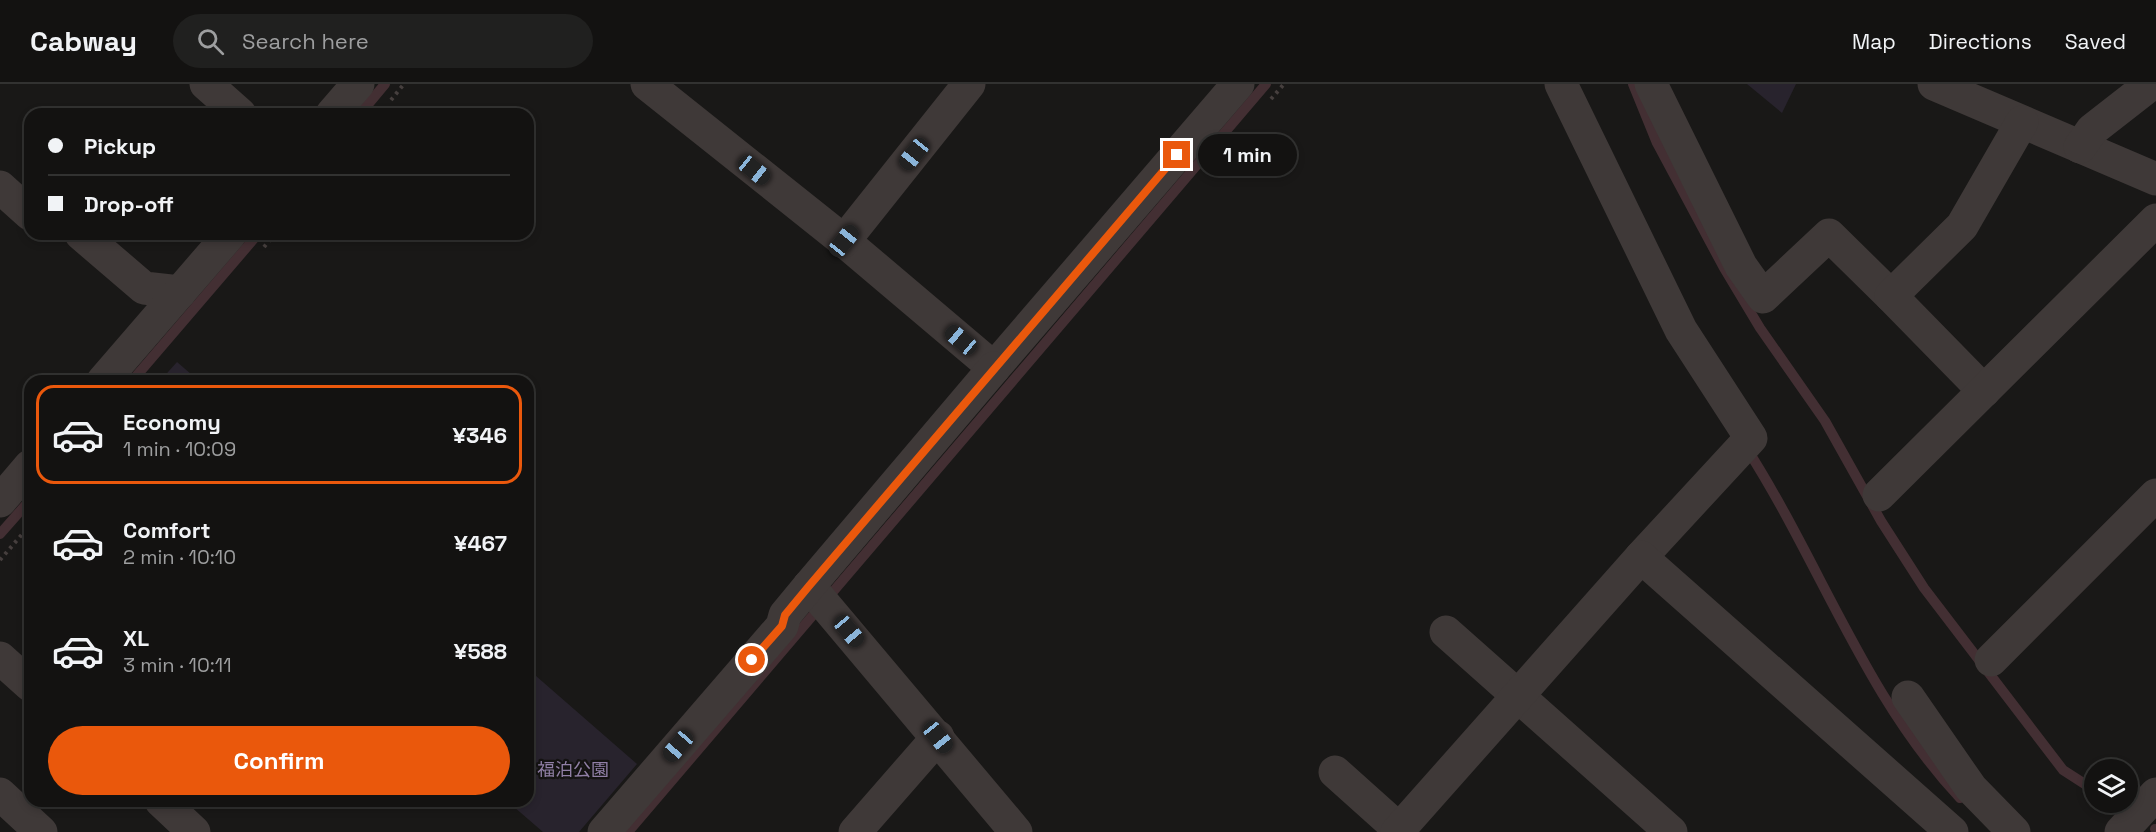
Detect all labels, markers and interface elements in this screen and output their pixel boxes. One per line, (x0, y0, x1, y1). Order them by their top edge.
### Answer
search box (173, 14, 593, 68)
text: Cabway (30, 23, 137, 59)
icon: search (194, 25, 227, 58)
text: Search here (242, 27, 369, 55)
text: Map (1852, 28, 1896, 55)
text: Directions (1929, 28, 2032, 55)
text: Saved (2065, 28, 2126, 55)
text: Pickup (84, 132, 156, 160)
car (896, 134, 932, 174)
callout: 1 min (1198, 134, 1297, 176)
route end (1163, 141, 1190, 168)
text: 1 min (1223, 142, 1272, 168)
car (734, 152, 774, 188)
text: Drop-off (84, 190, 174, 218)
car (826, 221, 862, 261)
car (941, 322, 981, 358)
icon: car (51, 408, 105, 462)
text: Economy (123, 408, 221, 436)
text: ¥346 (452, 421, 507, 449)
text: 1 min · 10:09 (123, 436, 236, 462)
icon: car (51, 516, 105, 570)
text: Comfort (123, 516, 211, 544)
text: ¥467 (454, 529, 507, 557)
text: 2 min · 10:10 (123, 544, 236, 570)
car (831, 611, 867, 651)
icon: car (51, 624, 105, 678)
text: XL (123, 624, 149, 652)
text: ¥588 (454, 637, 507, 665)
route start (738, 646, 765, 673)
text: 3 min · 10:11 (123, 652, 232, 678)
car (920, 717, 956, 757)
button: Confirm (48, 726, 510, 795)
car (659, 727, 697, 765)
park label: 福泊公園 (537, 758, 609, 781)
map controls (2084, 759, 2138, 813)
button: layers (2084, 759, 2138, 813)

